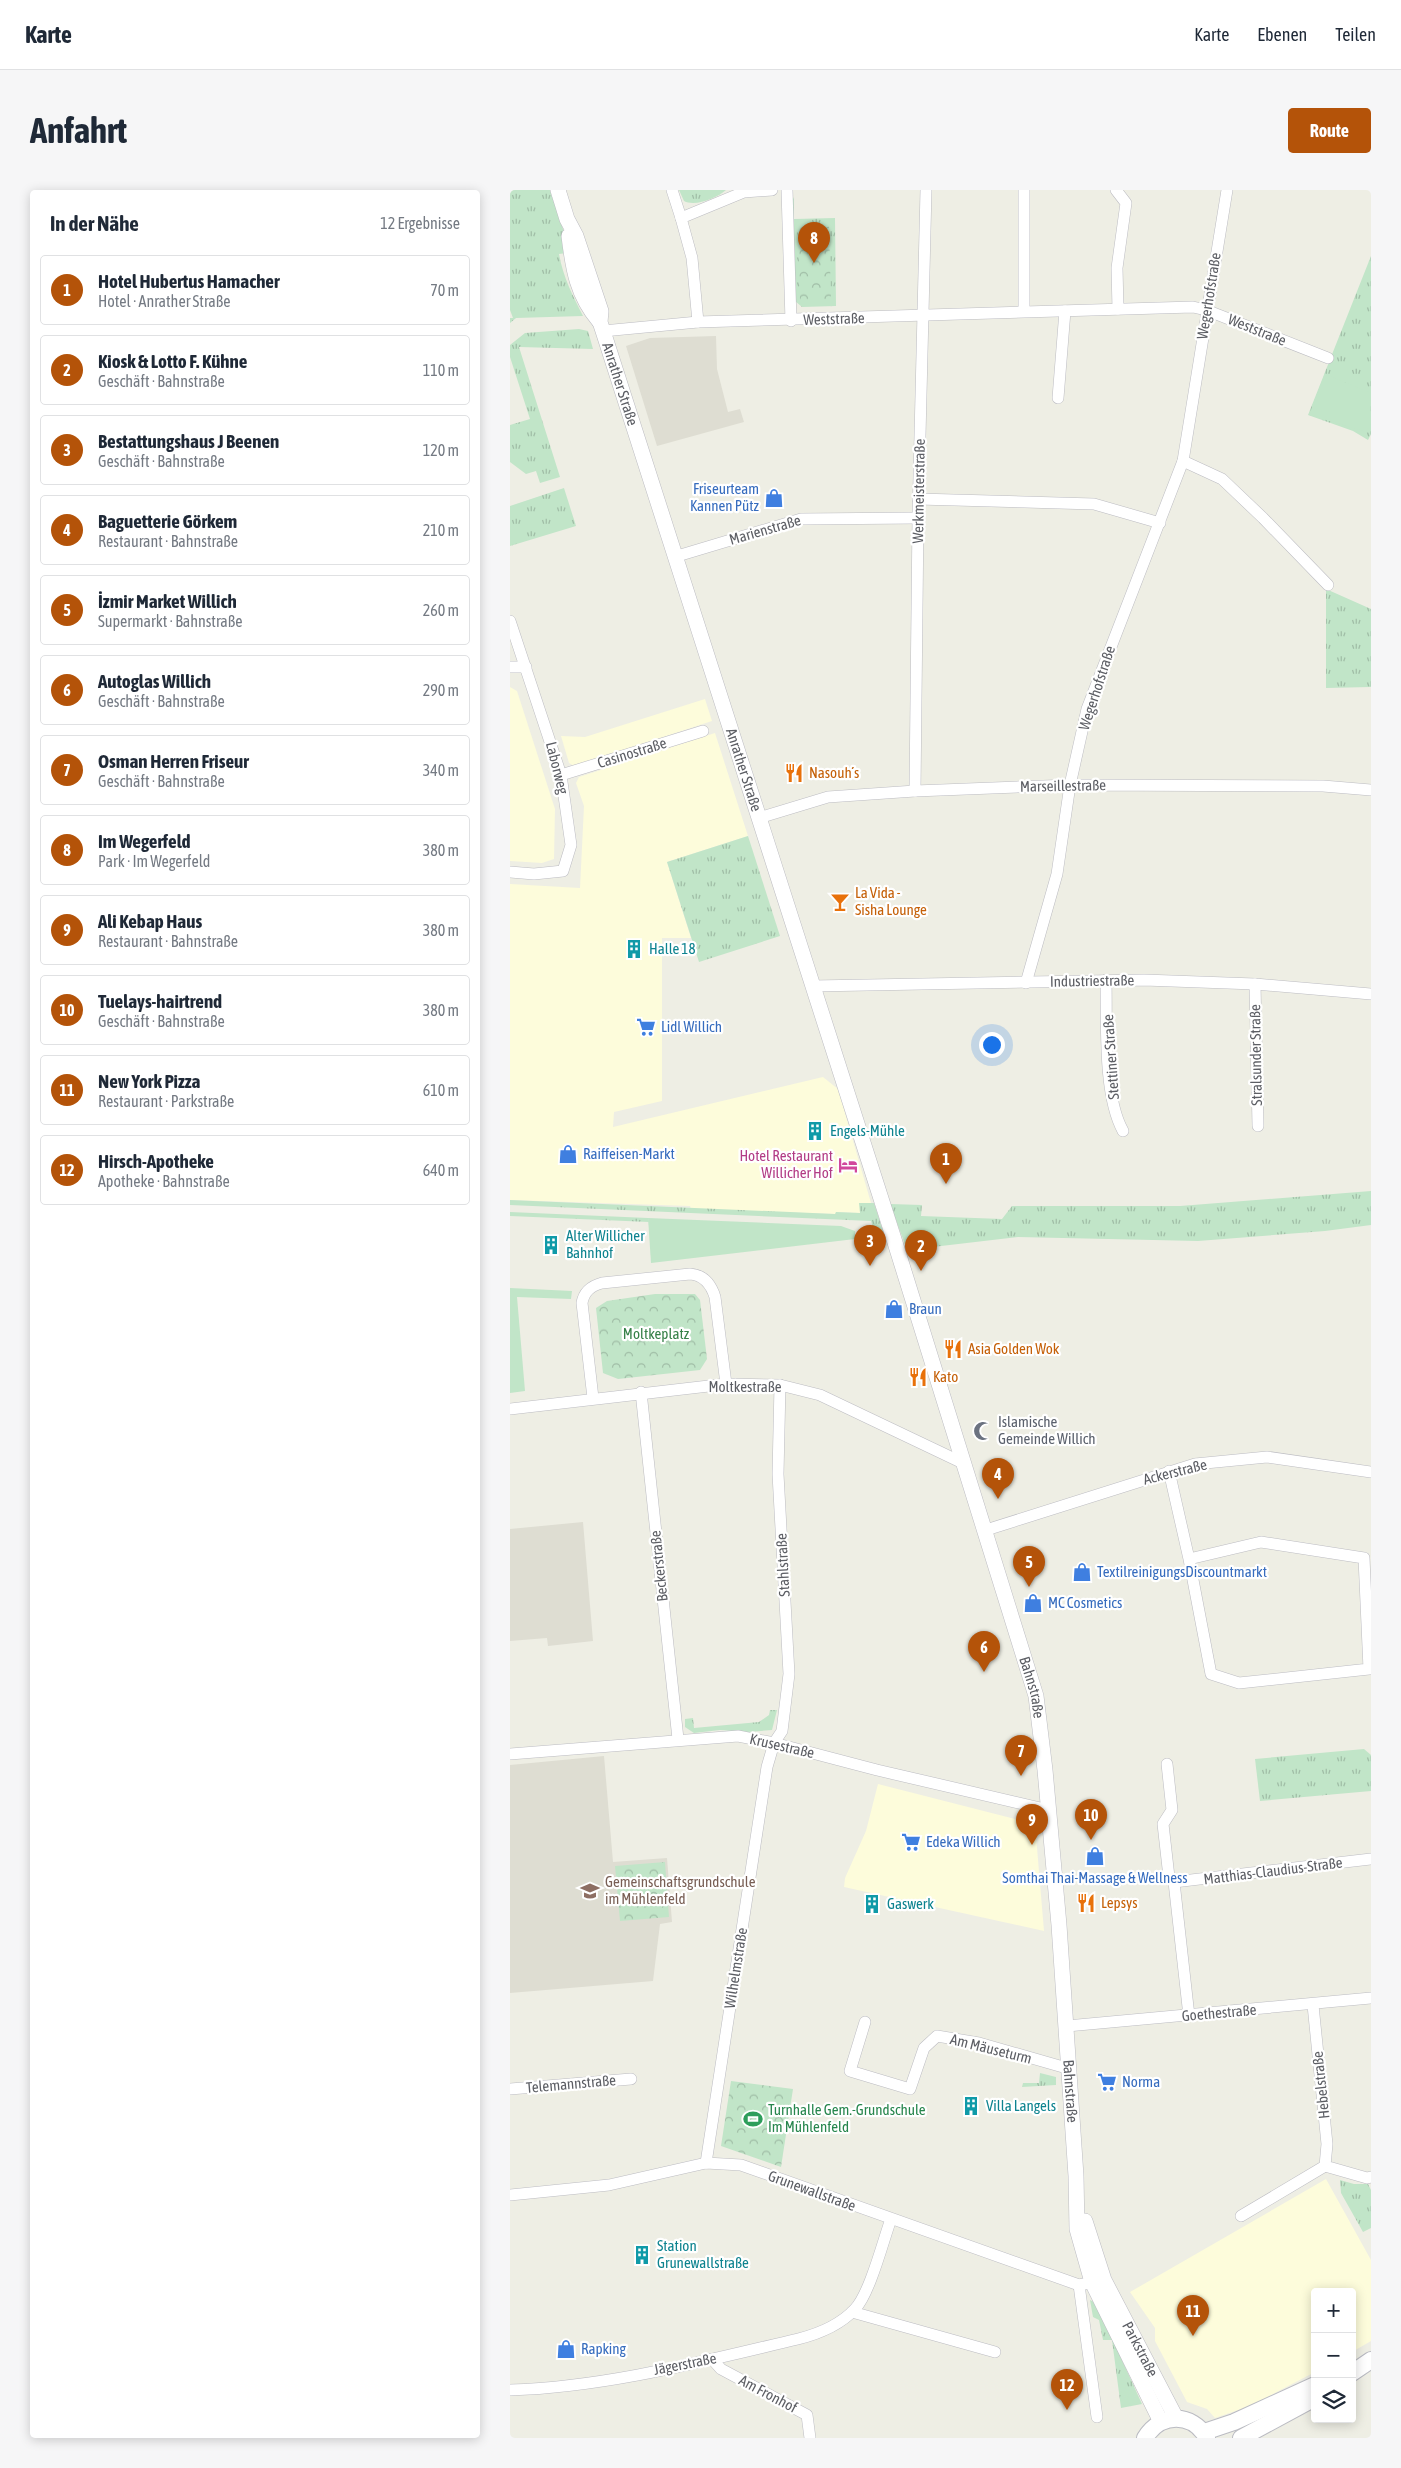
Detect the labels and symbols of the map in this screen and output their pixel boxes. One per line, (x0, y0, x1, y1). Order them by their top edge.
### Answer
pin: 8 (798, 222, 830, 263)
street label: Wegerhofstraße (1193, 251, 1224, 341)
street label: Weststraße (803, 309, 865, 328)
street label: Weststraße (1226, 310, 1289, 349)
street label: Anrather Straße (599, 340, 642, 428)
street label: Werkmeisterstraße (909, 438, 928, 543)
place label: Friseurteam Kannen Pütz (690, 480, 760, 514)
shop icon: Friseurteam Kannen Pütz (763, 487, 785, 509)
street label: Marienstraße (727, 511, 803, 548)
street label: Wegerhofstraße (1075, 643, 1118, 732)
street label: Anrather Straße (723, 726, 765, 814)
street label: Casinostraße (595, 734, 669, 771)
street label: Laborweg (543, 740, 572, 796)
restaurant icon: Nasouh´s (783, 762, 805, 784)
place label: Nasouh´s (809, 764, 859, 781)
street label: Marseillestraße (1020, 776, 1106, 795)
place label: La Vida - Sisha Lounge (855, 884, 927, 918)
bar icon: La Vida - Sisha Lounge (829, 891, 851, 913)
building icon: Halle 18 (623, 938, 645, 960)
place label: Halle 18 (649, 940, 695, 957)
street label: Industriestraße (1050, 971, 1134, 990)
street label: Stralsunder Straße (1246, 1004, 1265, 1106)
street label: Stettiner Straße (1099, 1014, 1122, 1100)
supermarket icon: Lidl Willich (635, 1016, 657, 1038)
place label: Lidl Willich (661, 1018, 722, 1035)
your location (979, 1032, 1005, 1058)
building icon: Engels-Mühle (804, 1120, 826, 1142)
place label: Engels-Mühle (830, 1122, 905, 1139)
shop icon: Raiffeisen-Markt (557, 1143, 579, 1165)
pin: 1 (930, 1143, 962, 1184)
place label: Raiffeisen-Markt (583, 1145, 675, 1162)
place label: Hotel Restaurant Willicher Hof (739, 1147, 833, 1181)
hotel icon: Hotel Restaurant Willicher Hof (837, 1154, 859, 1176)
pin: 3 (854, 1225, 886, 1266)
place label: Alter Willicher Bahnhof (566, 1227, 645, 1261)
pin: 2 (905, 1230, 937, 1271)
building icon: Alter Willicher Bahnhof (540, 1234, 562, 1256)
shop icon: Braun (883, 1298, 905, 1320)
place label: Braun (909, 1300, 942, 1317)
park label: Moltkeplatz (623, 1325, 690, 1342)
restaurant icon: Asia Golden Wok (942, 1338, 964, 1360)
place label: Asia Golden Wok (968, 1340, 1060, 1357)
restaurant icon: Kato (907, 1366, 929, 1388)
place label: Kato (933, 1368, 958, 1385)
street label: Moltkestraße (708, 1378, 782, 1395)
place label: Islamische Gemeinde Willich (998, 1413, 1096, 1447)
mosque icon: Islamische Gemeinde Willich (972, 1420, 994, 1442)
street label: Ackerstraße (1141, 1455, 1209, 1488)
pin: 4 (982, 1458, 1014, 1499)
street label: Beckerstraße (646, 1529, 671, 1603)
street label: Stahlstraße (772, 1533, 793, 1597)
pin: 5 (1013, 1546, 1045, 1587)
shop icon: TextilreinigungsDiscountmarkt (1071, 1561, 1093, 1583)
place label: TextilreinigungsDiscountmarkt (1097, 1563, 1267, 1580)
shop icon: MC Cosmetics (1022, 1592, 1044, 1614)
place label: MC Cosmetics (1048, 1594, 1122, 1611)
pin: 6 (968, 1631, 1000, 1672)
street label: Bahnstraße (1016, 1654, 1048, 1719)
street label: Krusestraße (748, 1730, 816, 1761)
pin: 7 (1005, 1735, 1037, 1776)
pin: 10 (1075, 1799, 1107, 1840)
pin: 9 (1016, 1804, 1048, 1845)
supermarket icon: Edeka Willich (900, 1831, 922, 1853)
place label: Edeka Willich (926, 1833, 1001, 1850)
shop icon: Somthai Thai-Massage & Wellness (1084, 1845, 1106, 1867)
street label: Matthias-Claudius-Straße (1203, 1854, 1344, 1887)
place label: Somthai Thai-Massage & Wellness (1002, 1869, 1188, 1886)
place label: Gemeinschaftsgrundschule im Mühlenfeld (605, 1873, 756, 1907)
school or university icon: Gemeinschaftsgrundschule im Mühlenfeld (579, 1880, 601, 1902)
restaurant icon: Lepsys (1075, 1892, 1097, 1914)
building icon: Gaswerk (861, 1893, 883, 1915)
place label: Lepsys (1101, 1894, 1138, 1911)
place label: Gaswerk (887, 1895, 934, 1912)
street label: Wilhelmstraße (721, 1926, 750, 2010)
street label: Goethestraße (1181, 2001, 1257, 2024)
street label: Am Mäuseturm (949, 2030, 1034, 2067)
street label: Hebelstraße (1308, 2050, 1333, 2120)
street label: Bahnstraße (1060, 2059, 1081, 2124)
street label: Telemannstraße (525, 2071, 617, 2096)
supermarket icon: Norma (1096, 2071, 1118, 2093)
place label: Norma (1122, 2073, 1160, 2090)
building icon: Villa Langels (960, 2095, 982, 2117)
place label: Villa Langels (986, 2097, 1056, 2114)
place label: Turnhalle Gem.-Grundschule Im Mühlenfeld (768, 2101, 926, 2135)
sports icon: Turnhalle Gem.-Grundschule Im Mühlenfeld (742, 2108, 764, 2130)
street label: Grunewallstraße (766, 2167, 858, 2214)
place label: Station Grunewallstraße (657, 2237, 749, 2271)
building icon: Station Grunewallstraße (631, 2244, 653, 2266)
pin: 11 (1177, 2295, 1209, 2336)
street label: Parkstraße (1119, 2319, 1162, 2380)
shop icon: Rapking (555, 2338, 577, 2360)
place label: Rapking (581, 2340, 626, 2357)
street label: Jägerstraße (652, 2349, 718, 2378)
pin: 12 (1051, 2369, 1083, 2410)
street label: Am Fronhof (736, 2371, 800, 2416)

